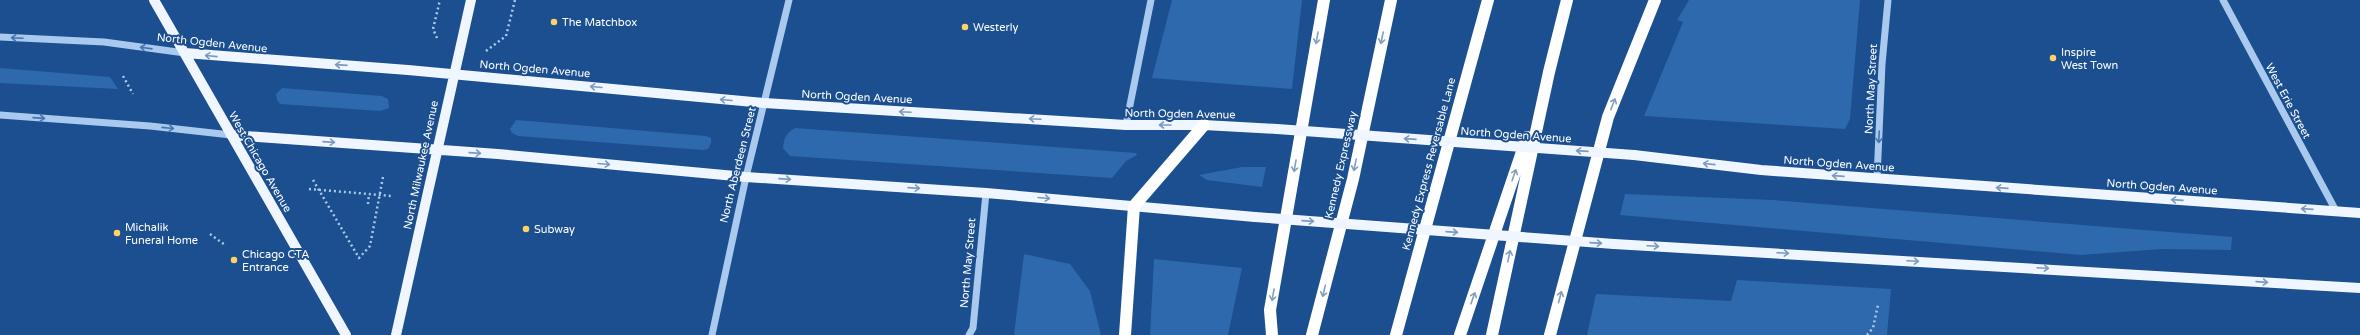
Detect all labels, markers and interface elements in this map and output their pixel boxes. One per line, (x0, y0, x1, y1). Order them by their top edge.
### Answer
place label: The Matchbox (562, 16, 637, 29)
marker: The Matchbox (549, 17, 559, 27)
place label: Westerly (973, 21, 1018, 34)
marker: Westerly (960, 22, 970, 32)
street label: North Ogden Avenue (156, 31, 268, 55)
one-way arrow (1378, 31, 1386, 44)
one-way arrow (1313, 32, 1321, 45)
one-way arrow (11, 34, 24, 41)
one-way arrow (140, 44, 153, 52)
street label: North May Street (1862, 44, 1880, 134)
place label: Inspire West Town (2061, 46, 2118, 72)
one-way arrow (205, 52, 218, 60)
marker: Inspire West Town (2048, 53, 2058, 63)
street label: North Ogden Avenue (479, 58, 591, 80)
street label: West Erie Street (2263, 61, 2313, 141)
one-way arrow (335, 62, 348, 69)
street label: Kennedy Express Reversable Lane (1400, 76, 1458, 252)
one-way arrow (590, 84, 603, 91)
street label: North Ogden Avenue (801, 88, 913, 106)
one-way arrow (720, 96, 733, 103)
street label: North Milwaukee Avenue (401, 99, 441, 231)
one-way arrow (1609, 99, 1617, 111)
street label: North Aberdeen Street (717, 106, 759, 224)
street label: North Ogden Avenue (1124, 107, 1236, 121)
one-way arrow (899, 108, 912, 115)
street label: West Chicago Avenue (226, 109, 294, 215)
street label: Kennedy Expressway (1322, 110, 1360, 220)
one-way arrow (32, 114, 45, 121)
one-way arrow (1029, 116, 1042, 123)
one-way arrow (1159, 121, 1172, 129)
one-way arrow (162, 124, 175, 132)
street label: North Ogden Avenue (1460, 125, 1572, 145)
one-way arrow (1875, 130, 1883, 143)
one-way arrow (1404, 136, 1417, 143)
one-way arrow (322, 139, 335, 146)
one-way arrow (1576, 148, 1589, 155)
one-way arrow (468, 149, 481, 156)
street label: North Ogden Avenue (1783, 154, 1895, 174)
one-way arrow (1351, 158, 1359, 171)
one-way arrow (597, 160, 610, 168)
one-way arrow (1291, 160, 1299, 173)
one-way arrow (1703, 160, 1716, 167)
one-way arrow (1511, 168, 1518, 181)
one-way arrow (1832, 172, 1845, 179)
one-way arrow (778, 176, 791, 183)
street label: North Ogden Avenue (2106, 177, 2218, 197)
one-way arrow (1996, 184, 2009, 191)
one-way arrow (907, 185, 920, 192)
one-way arrow (1037, 195, 1050, 202)
one-way arrow (2171, 197, 2184, 204)
one-way arrow (2301, 205, 2314, 212)
street label: North May Street (958, 217, 978, 309)
one-way arrow (1301, 218, 1314, 225)
place label: Michalik Funeral Home (125, 221, 198, 247)
place label: Subway (534, 223, 575, 236)
marker: Subway (521, 224, 531, 234)
marker: Michalik Funeral Home (112, 228, 122, 238)
one-way arrow (1445, 228, 1458, 235)
one-way arrow (1589, 239, 1602, 246)
one-way arrow (1646, 243, 1659, 250)
place label: Chicago CTA Entrance (242, 248, 310, 274)
one-way arrow (1505, 250, 1513, 263)
one-way arrow (1776, 250, 1789, 257)
marker: Chicago CTA Entrance (229, 255, 239, 265)
one-way arrow (1906, 257, 1919, 264)
one-way arrow (2036, 265, 2049, 272)
one-way arrow (2255, 278, 2268, 285)
one-way arrow (1319, 285, 1327, 298)
one-way arrow (1268, 288, 1276, 301)
one-way arrow (1557, 291, 1565, 304)
one-way arrow (1469, 292, 1477, 304)

